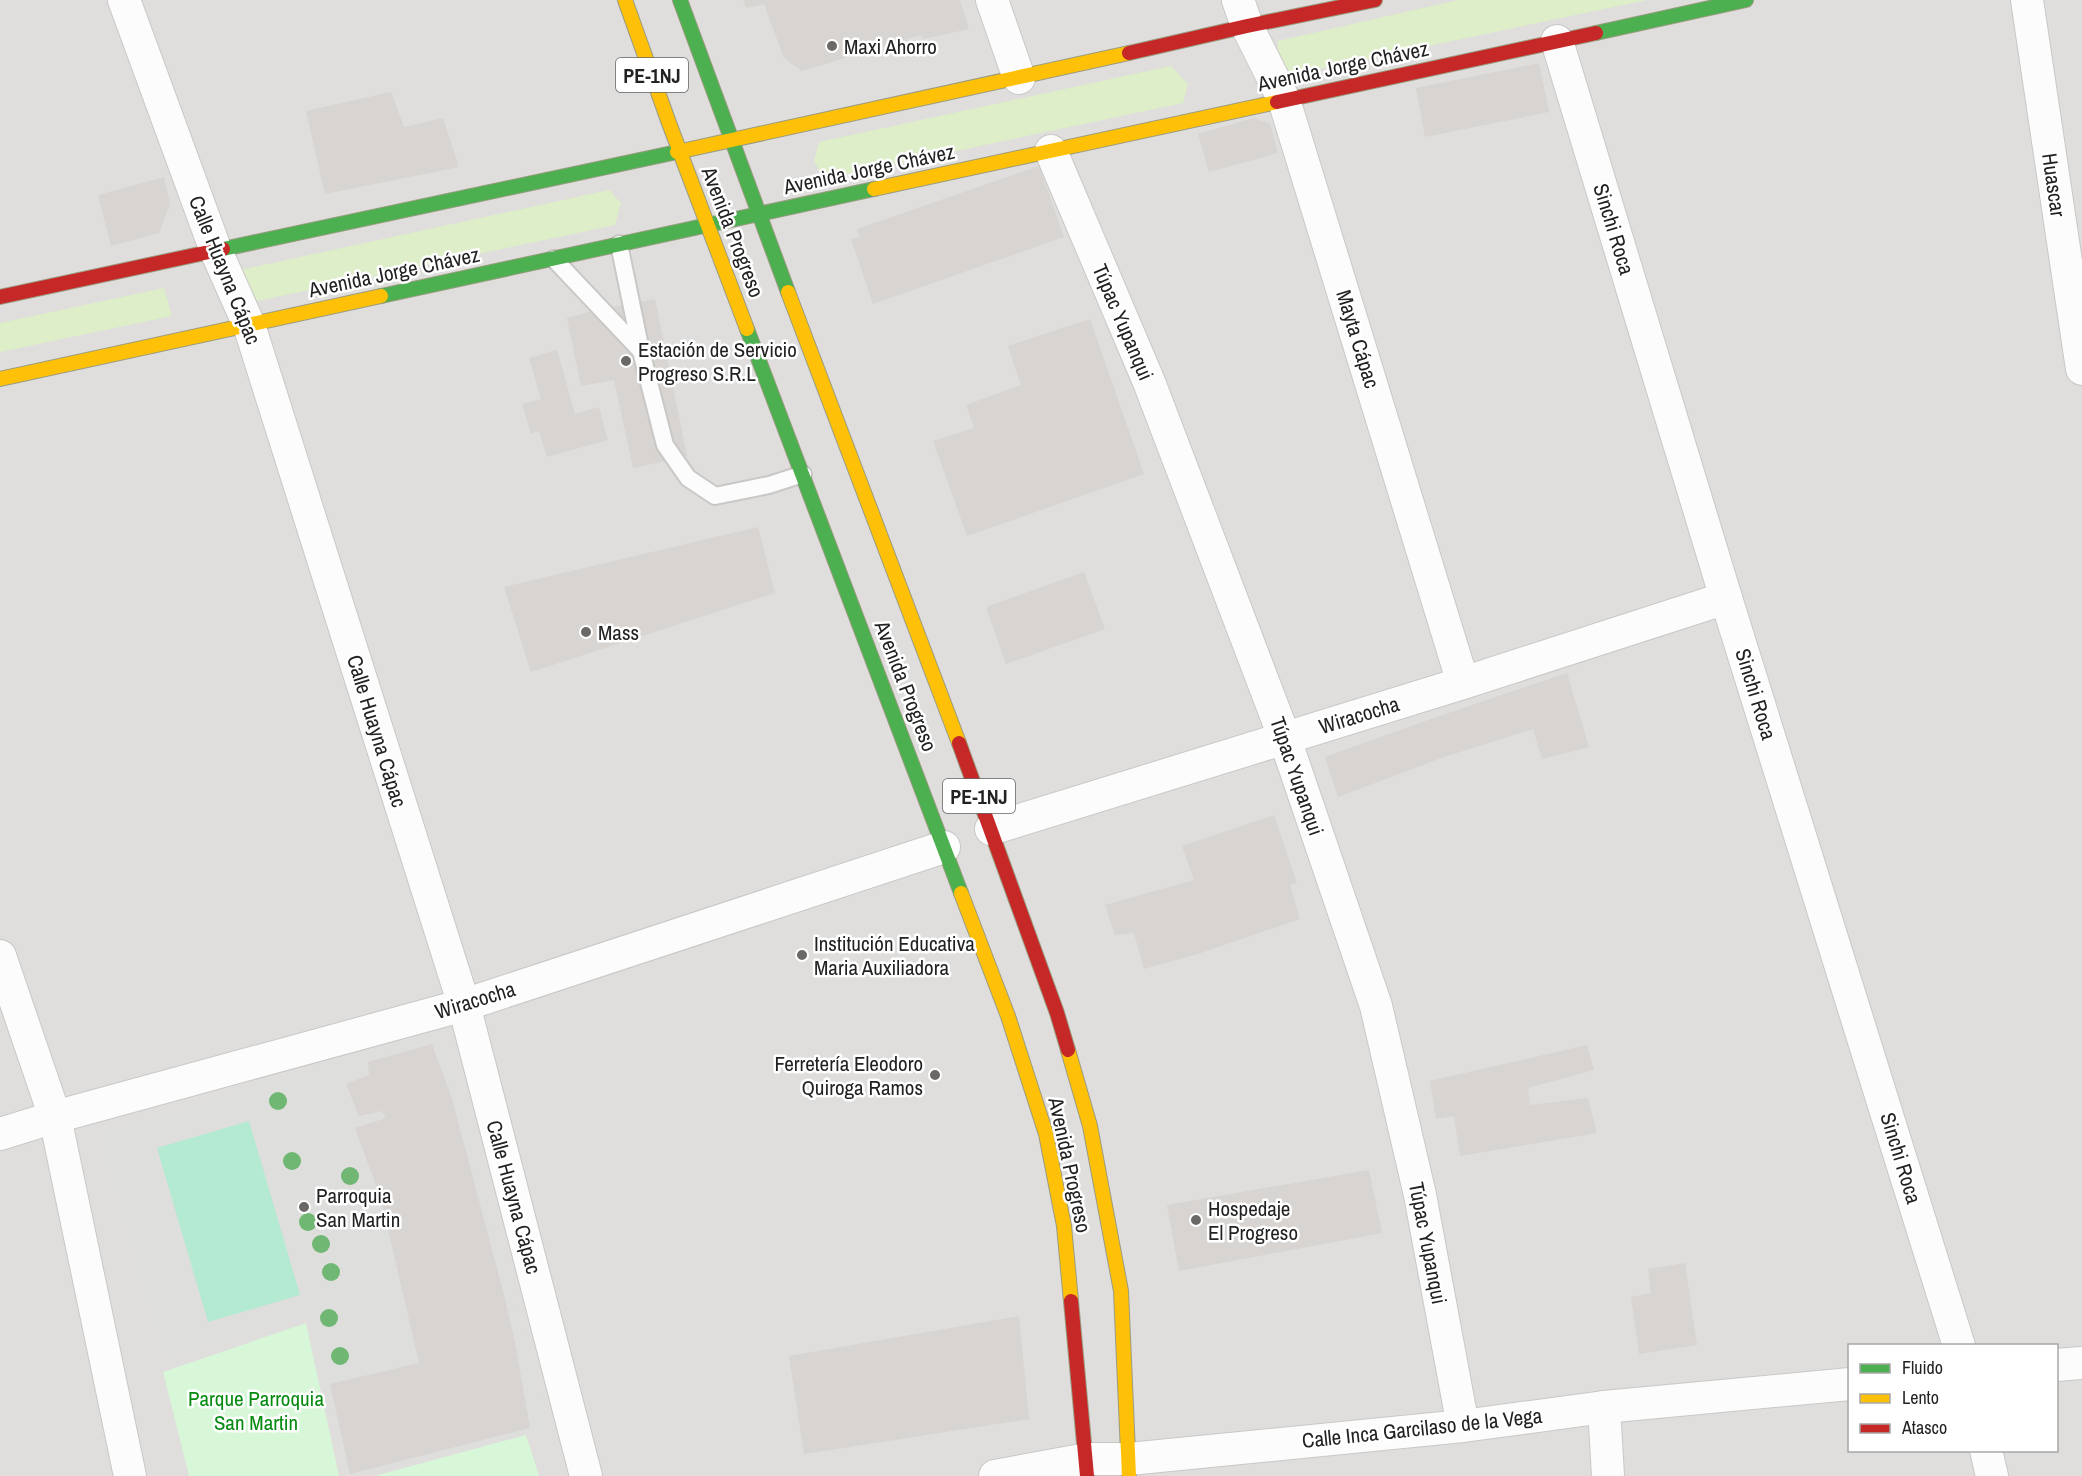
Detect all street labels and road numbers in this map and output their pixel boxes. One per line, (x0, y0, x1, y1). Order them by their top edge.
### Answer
street label: Avenida Jorge Chávez (1254, 34, 1431, 98)
road number: PE-1NJ (616, 58, 688, 92)
street label: Avenida Jorge Chávez (780, 137, 957, 201)
street label: Huascar (2035, 151, 2073, 219)
street label: Avenida Progreso (694, 162, 771, 301)
street label: Sinchi Roca (1586, 180, 1642, 278)
street label: Calle Huayna Cápac (182, 191, 268, 349)
street label: Avenida Jorge Chávez (305, 240, 482, 304)
street label: Túpac Yupanqui (1085, 259, 1161, 385)
street label: Mayta Cápac (1329, 286, 1387, 392)
street label: Avenida Progreso (867, 616, 944, 755)
street label: Sinchi Roca (1728, 645, 1784, 743)
street label: Calle Huayna Cápac (340, 651, 414, 811)
street label: Wiracocha (1315, 689, 1403, 741)
street label: Túpac Yupanqui (1263, 713, 1331, 839)
road number: PE-1NJ (943, 779, 1015, 813)
street label: Wiracocha (431, 974, 519, 1026)
street label: Avenida Progreso (1041, 1094, 1098, 1235)
street label: Sinchi Roca (1873, 1109, 1929, 1207)
street label: Calle Huayna Cápac (480, 1117, 548, 1277)
street label: Túpac Yupanqui (1402, 1180, 1454, 1306)
street label: Calle Inca Garcilaso de la Vega (1301, 1401, 1544, 1455)

